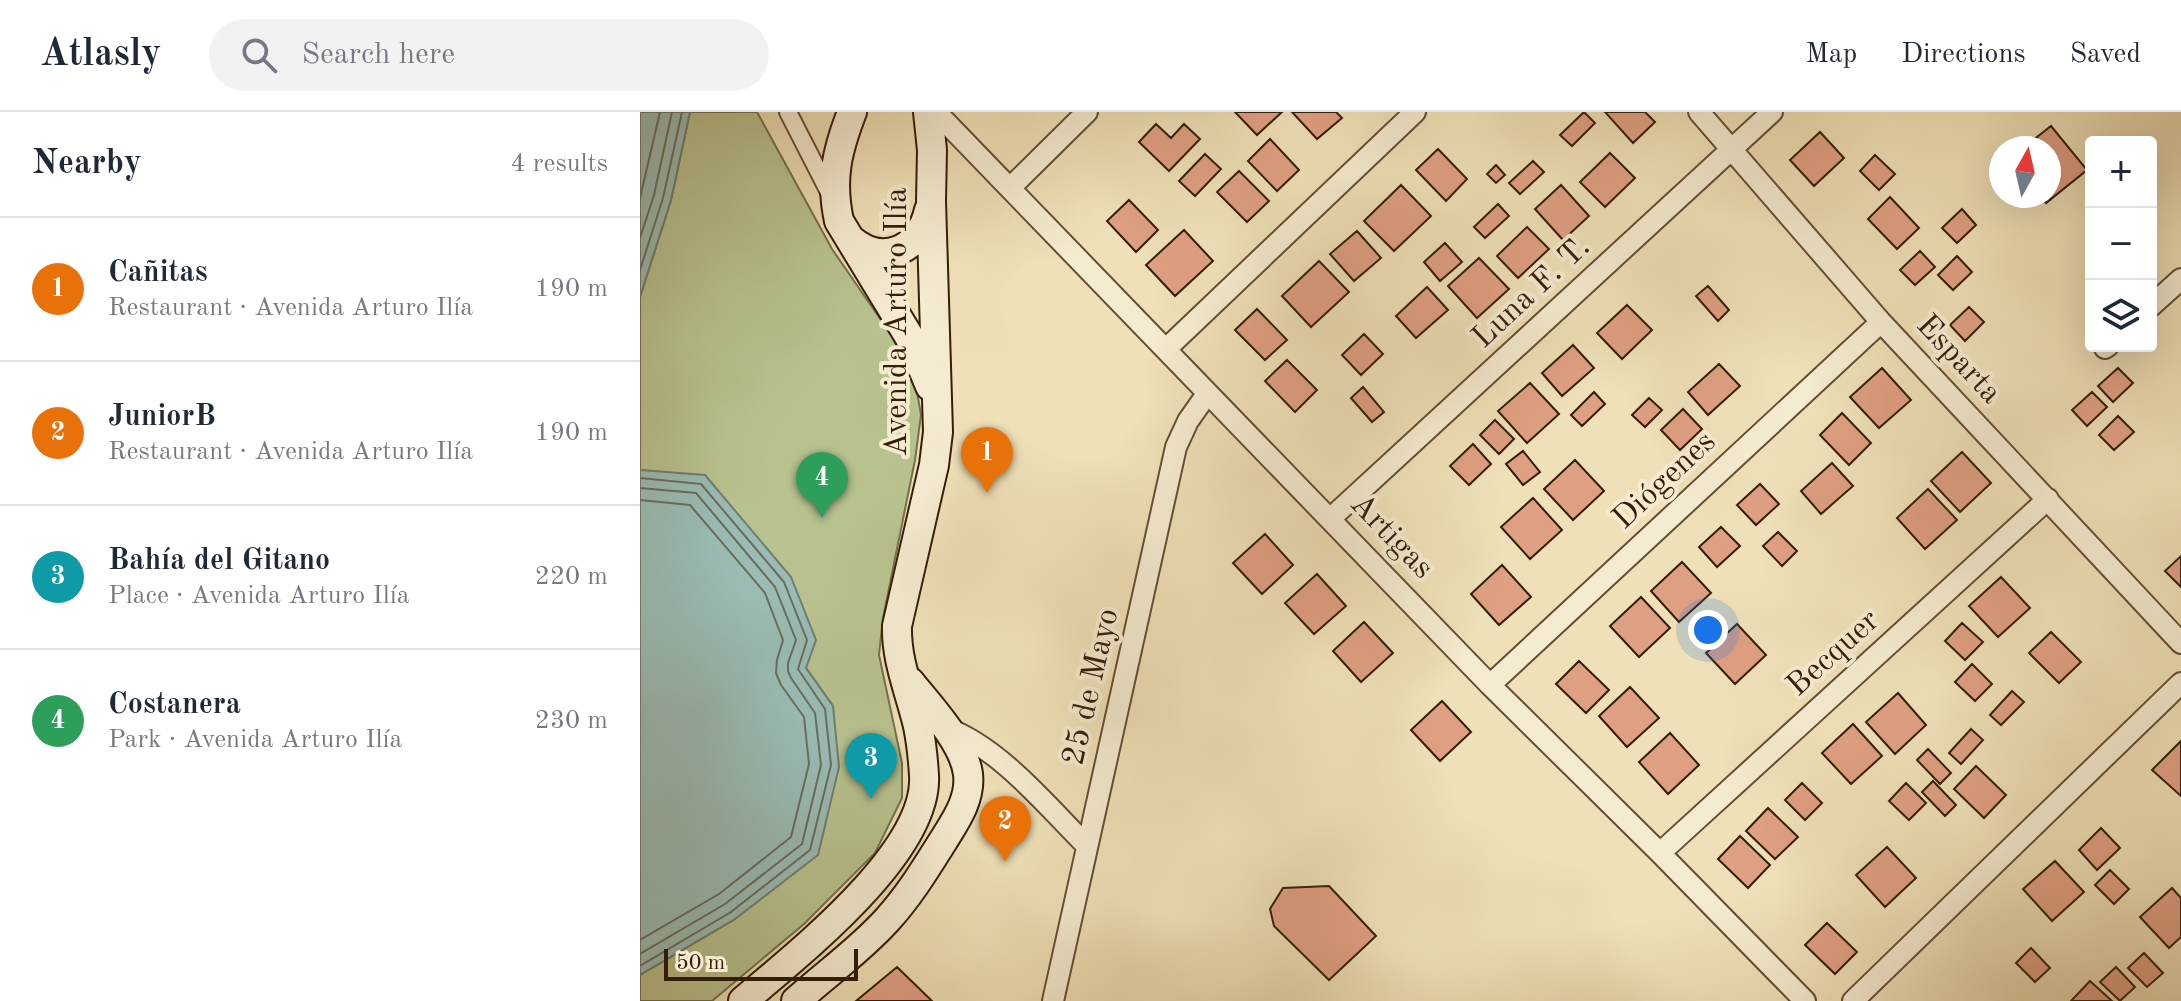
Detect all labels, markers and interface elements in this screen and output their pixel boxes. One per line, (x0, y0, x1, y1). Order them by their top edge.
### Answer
search box (209, 19, 769, 91)
icon: search (237, 33, 281, 77)
text: Atlasly (40, 36, 161, 74)
text: Search here (301, 40, 455, 70)
text: Map (1805, 41, 1857, 69)
text: Directions (1901, 41, 2026, 69)
text: Saved (2070, 41, 2141, 69)
north arrow (1989, 136, 2061, 208)
map controls (2085, 136, 2157, 352)
button: + (2085, 136, 2157, 208)
text: Nearby (32, 147, 142, 181)
text: 4 results (510, 151, 608, 177)
street label: Avenida Arturo Ilía (882, 187, 914, 457)
button: − (2085, 208, 2157, 280)
street label: Luna F. T. (1467, 231, 1597, 355)
text: Cañitas (108, 258, 208, 288)
text: 1 (50, 276, 66, 302)
text: 190 m (535, 276, 608, 302)
button: layers (2085, 280, 2157, 352)
text: Restaurant · Avenida Arturo Ilía (108, 295, 473, 321)
street label: Esparta (1909, 309, 2007, 411)
text: JuniorB (108, 402, 216, 432)
text: 2 (50, 420, 66, 446)
text: 190 m (535, 420, 608, 446)
street label: Diógenes (1608, 426, 1722, 536)
pin: 1 (961, 427, 1013, 493)
text: Restaurant · Avenida Arturo Ilía (108, 439, 473, 465)
pin: 4 (796, 452, 848, 518)
street label: Artigas (1343, 488, 1439, 586)
text: Bahía del Gitano (108, 546, 330, 576)
text: 3 (50, 564, 66, 590)
text: 220 m (535, 564, 608, 590)
text: Place · Avenida Arturo Ilía (108, 583, 410, 609)
street label: Becquer (1782, 605, 1886, 703)
street label: 25 de Mayo (1058, 606, 1126, 768)
your location (1688, 610, 1728, 650)
text: Costanera (108, 690, 241, 720)
text: 4 (50, 708, 66, 734)
text: 230 m (535, 708, 608, 734)
text: Park · Avenida Arturo Ilía (108, 727, 402, 753)
pin: 3 (845, 733, 897, 799)
pin: 2 (979, 796, 1031, 862)
scale bar (664, 945, 858, 981)
text: 50 m (676, 952, 725, 974)

